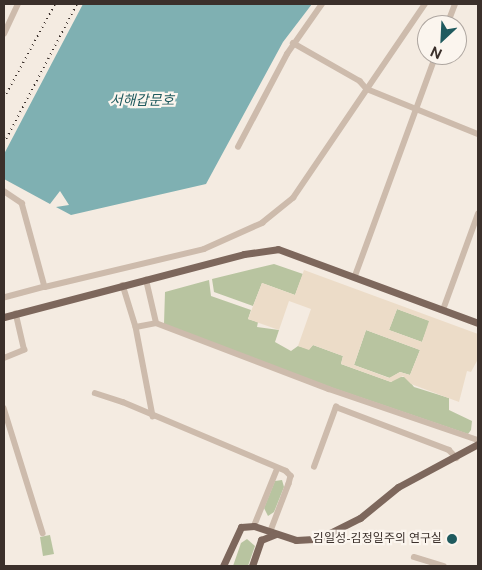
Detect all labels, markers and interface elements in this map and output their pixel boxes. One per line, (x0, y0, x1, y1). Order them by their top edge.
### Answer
north arrow (417, 15, 467, 65)
text: N (428, 43, 444, 62)
water label: 서해갑문호 (110, 92, 174, 108)
place label: 김일성-김정일주의 연구실 (313, 532, 442, 546)
marker: 김일성-김정일주의 연구실 (446, 533, 458, 545)

